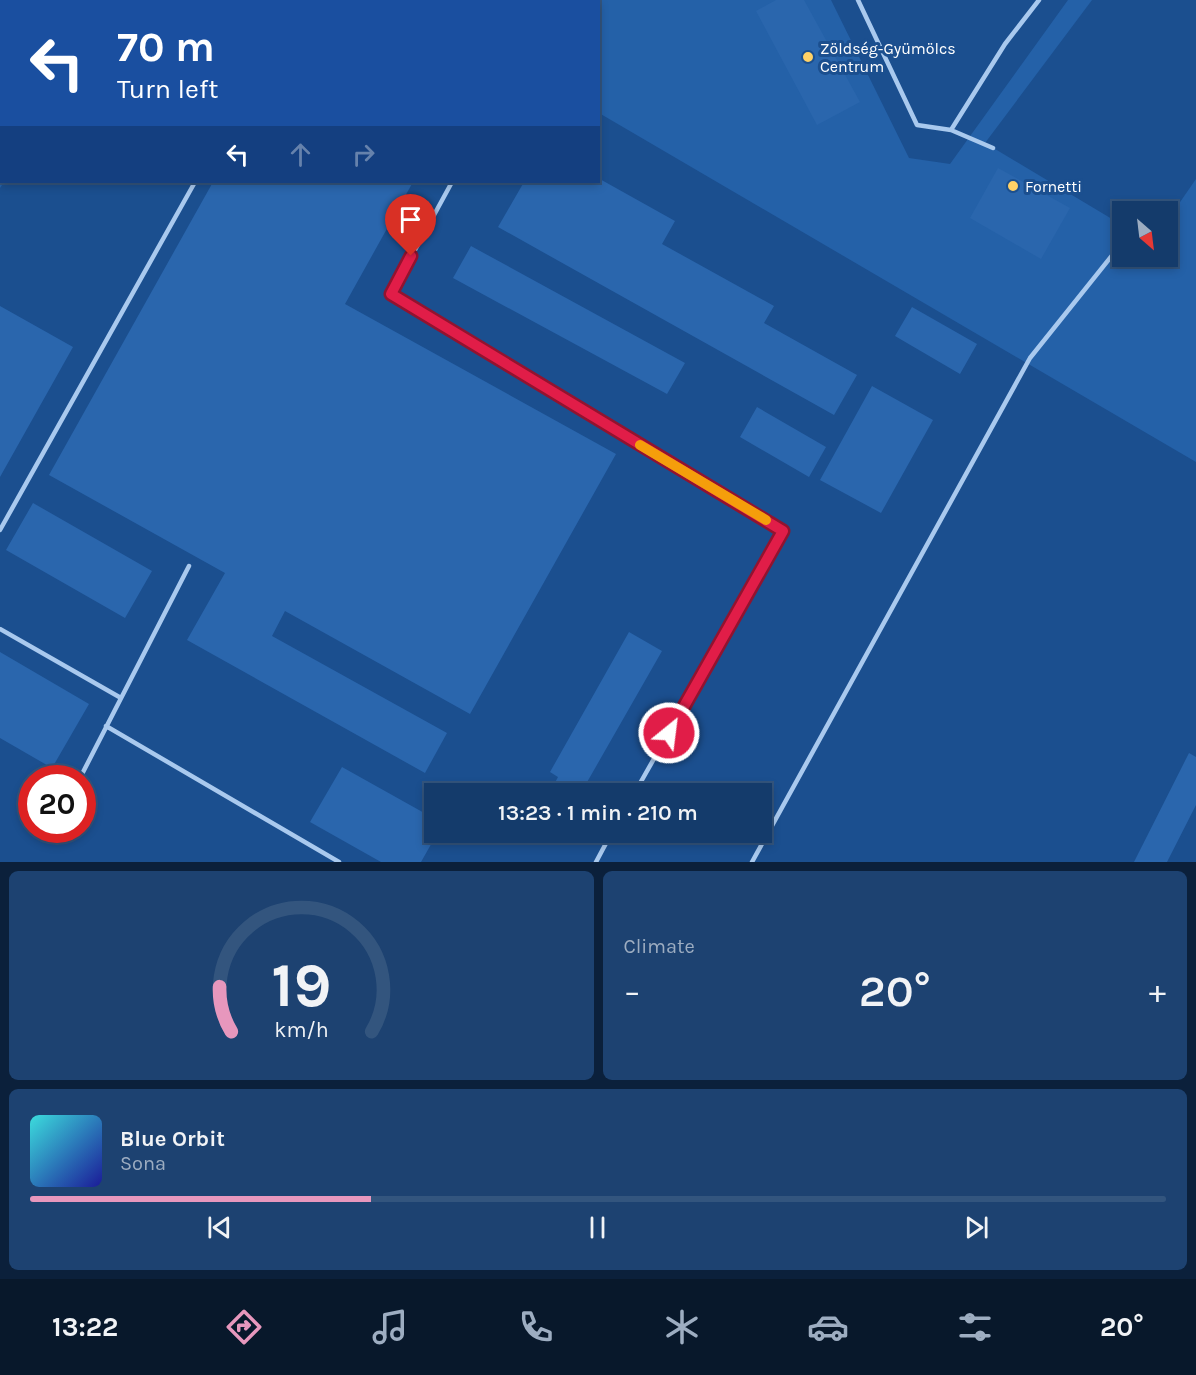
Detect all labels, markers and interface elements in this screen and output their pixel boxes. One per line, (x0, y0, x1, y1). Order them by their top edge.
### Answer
text: 70 m (117, 22, 215, 72)
icon: left (18, 24, 96, 102)
place label: Zöldség-Gyümölcs Centrum (820, 39, 956, 76)
marker: Zöldség-Gyümölcs Centrum (801, 50, 815, 64)
text: Turn left (117, 73, 218, 105)
icon: left (221, 138, 254, 171)
icon: ahead (284, 138, 317, 171)
icon: right (347, 138, 380, 171)
place label: Fornetti (1025, 177, 1082, 196)
marker: Fornetti (1006, 179, 1020, 193)
pin (385, 194, 436, 256)
north arrow (1112, 201, 1178, 267)
map controls (1112, 201, 1178, 267)
icon: arrive (394, 203, 427, 236)
position arrow (637, 701, 701, 765)
speed limit sign: 20 (18, 765, 96, 843)
text: 13:23 · 1 min · 210 m (498, 800, 698, 826)
text: Climate (624, 935, 695, 958)
text: 19 (271, 949, 331, 1022)
text: 20° (859, 965, 931, 1017)
text: − (624, 972, 641, 1010)
text: + (1149, 972, 1166, 1010)
text: km/h (274, 1018, 328, 1043)
text: Blue Orbit (120, 1126, 225, 1152)
text: Sona (120, 1152, 166, 1175)
icon: previous (203, 1211, 236, 1244)
icon: pause (581, 1211, 614, 1244)
icon: next (960, 1211, 993, 1244)
icon: directions (223, 1306, 265, 1348)
icon: music (369, 1306, 411, 1348)
icon: phone (515, 1306, 557, 1348)
icon: climate (661, 1306, 703, 1348)
icon: car (807, 1306, 849, 1348)
icon: filters (954, 1306, 996, 1348)
text: 13:22 (52, 1311, 118, 1343)
text: 20° (1100, 1311, 1144, 1343)

